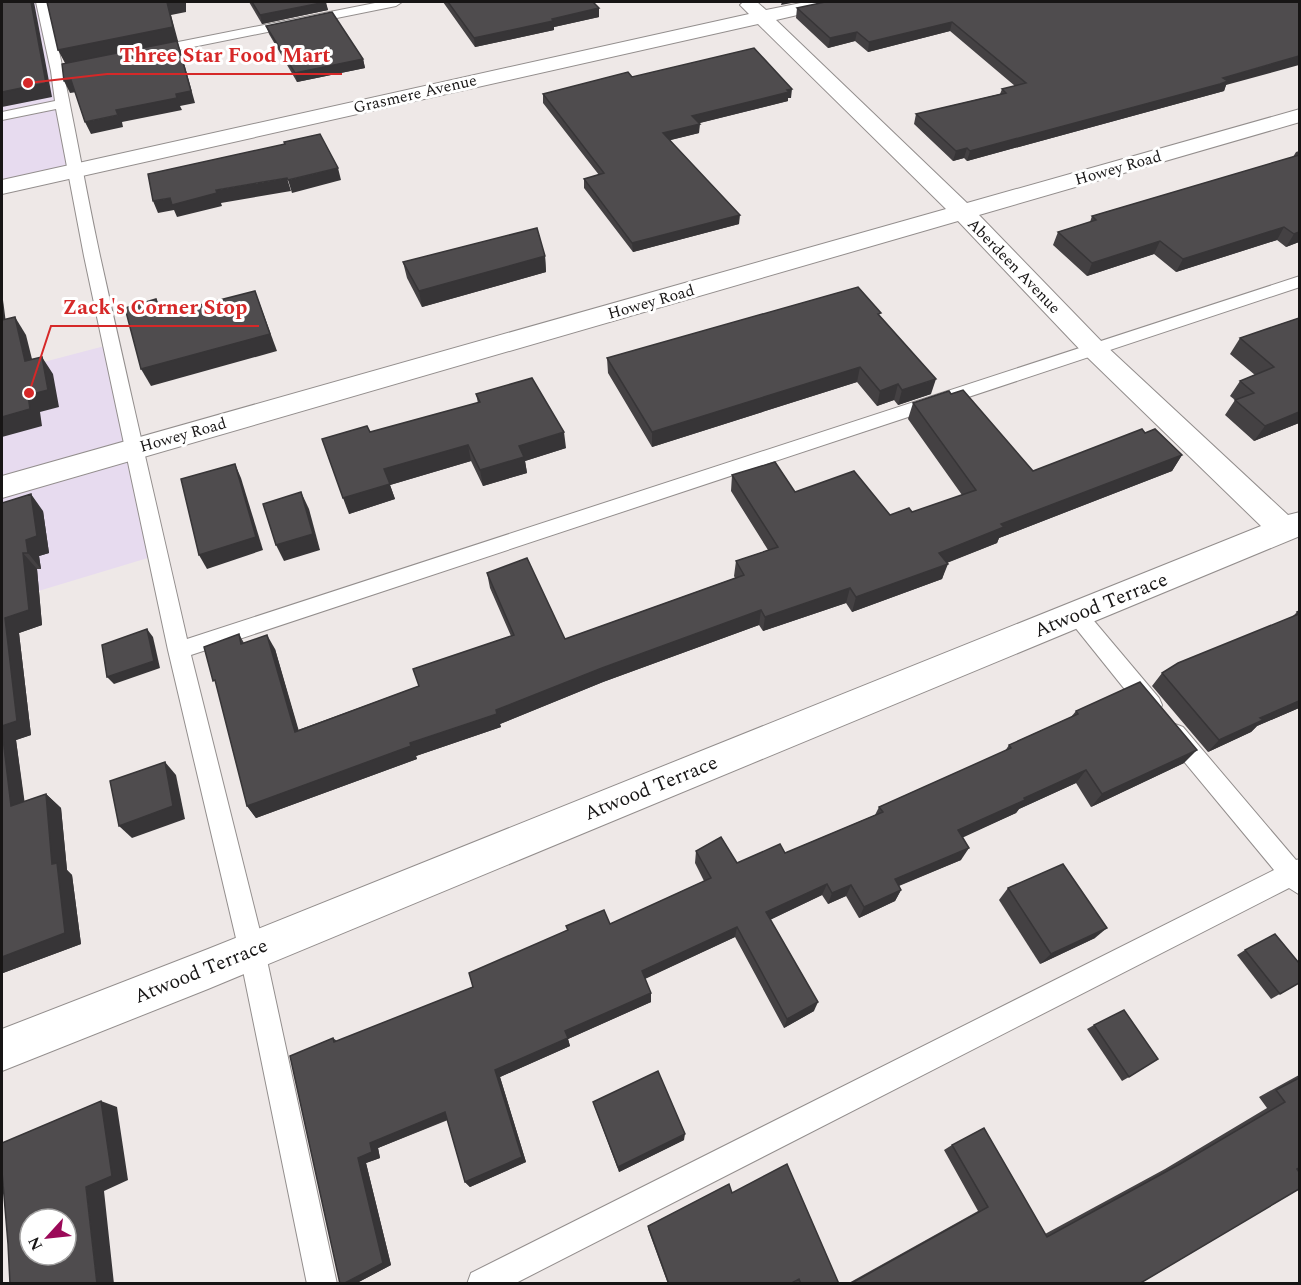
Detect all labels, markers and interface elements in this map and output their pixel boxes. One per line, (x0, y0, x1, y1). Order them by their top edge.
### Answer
callout: Three Star Food Mart (107, 35, 342, 74)
text: Three Star Food Mart (120, 40, 330, 72)
street label: Grasmere Avenue (351, 68, 479, 120)
street label: Howey Road (1072, 144, 1164, 192)
street label: Aberdeen Avenue (962, 213, 1066, 319)
street label: Howey Road (605, 278, 697, 326)
callout: Zack's Corner Stop (51, 287, 259, 326)
text: Zack's Corner Stop (63, 292, 247, 324)
street label: Howey Road (137, 411, 229, 459)
street label: Atwood Terrace (1030, 565, 1172, 645)
street label: Atwood Terrace (580, 748, 722, 828)
street label: Atwood Terrace (130, 931, 272, 1011)
north arrow (18, 1207, 78, 1267)
text: N (22, 1232, 49, 1255)

